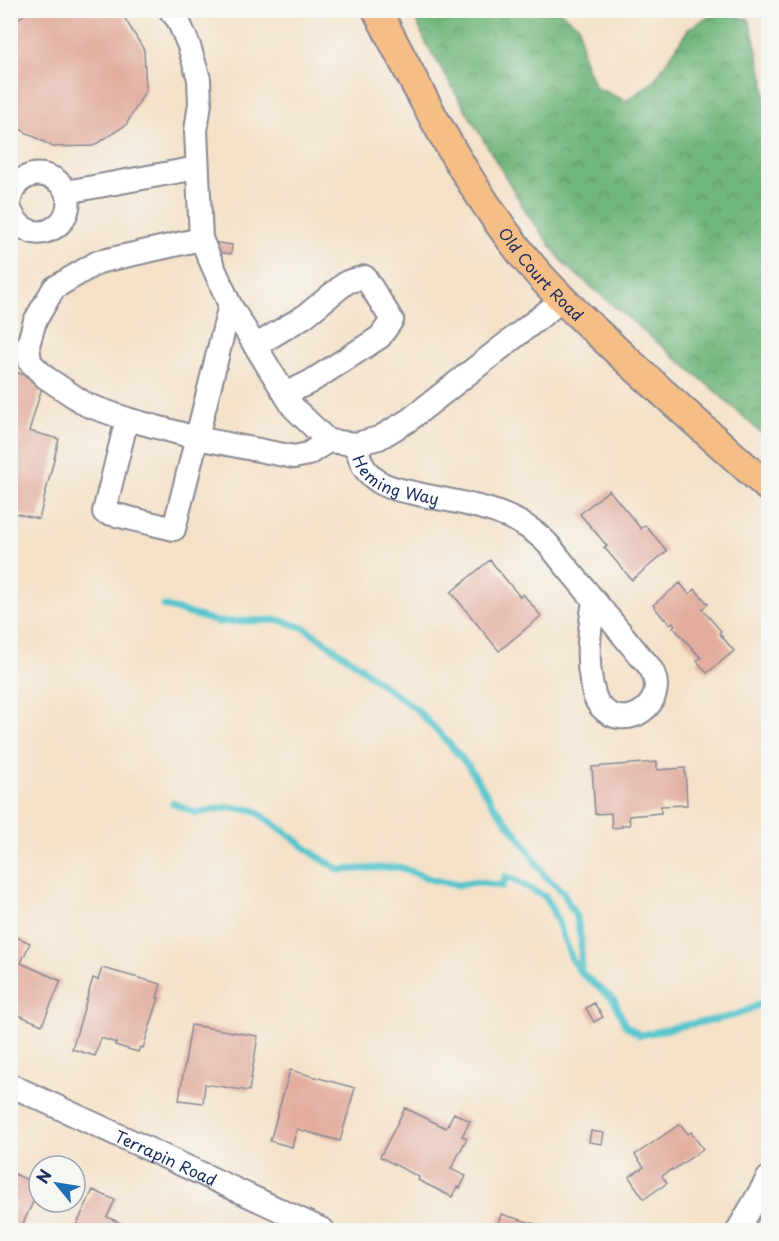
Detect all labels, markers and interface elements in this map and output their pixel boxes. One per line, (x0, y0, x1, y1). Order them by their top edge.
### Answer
street label: Old Court Road (493, 222, 590, 326)
street label: Heming Way (347, 451, 441, 510)
street label: Terrapin Road (111, 1123, 221, 1191)
north arrow (27, 1154, 87, 1214)
text: N (30, 1165, 57, 1187)

